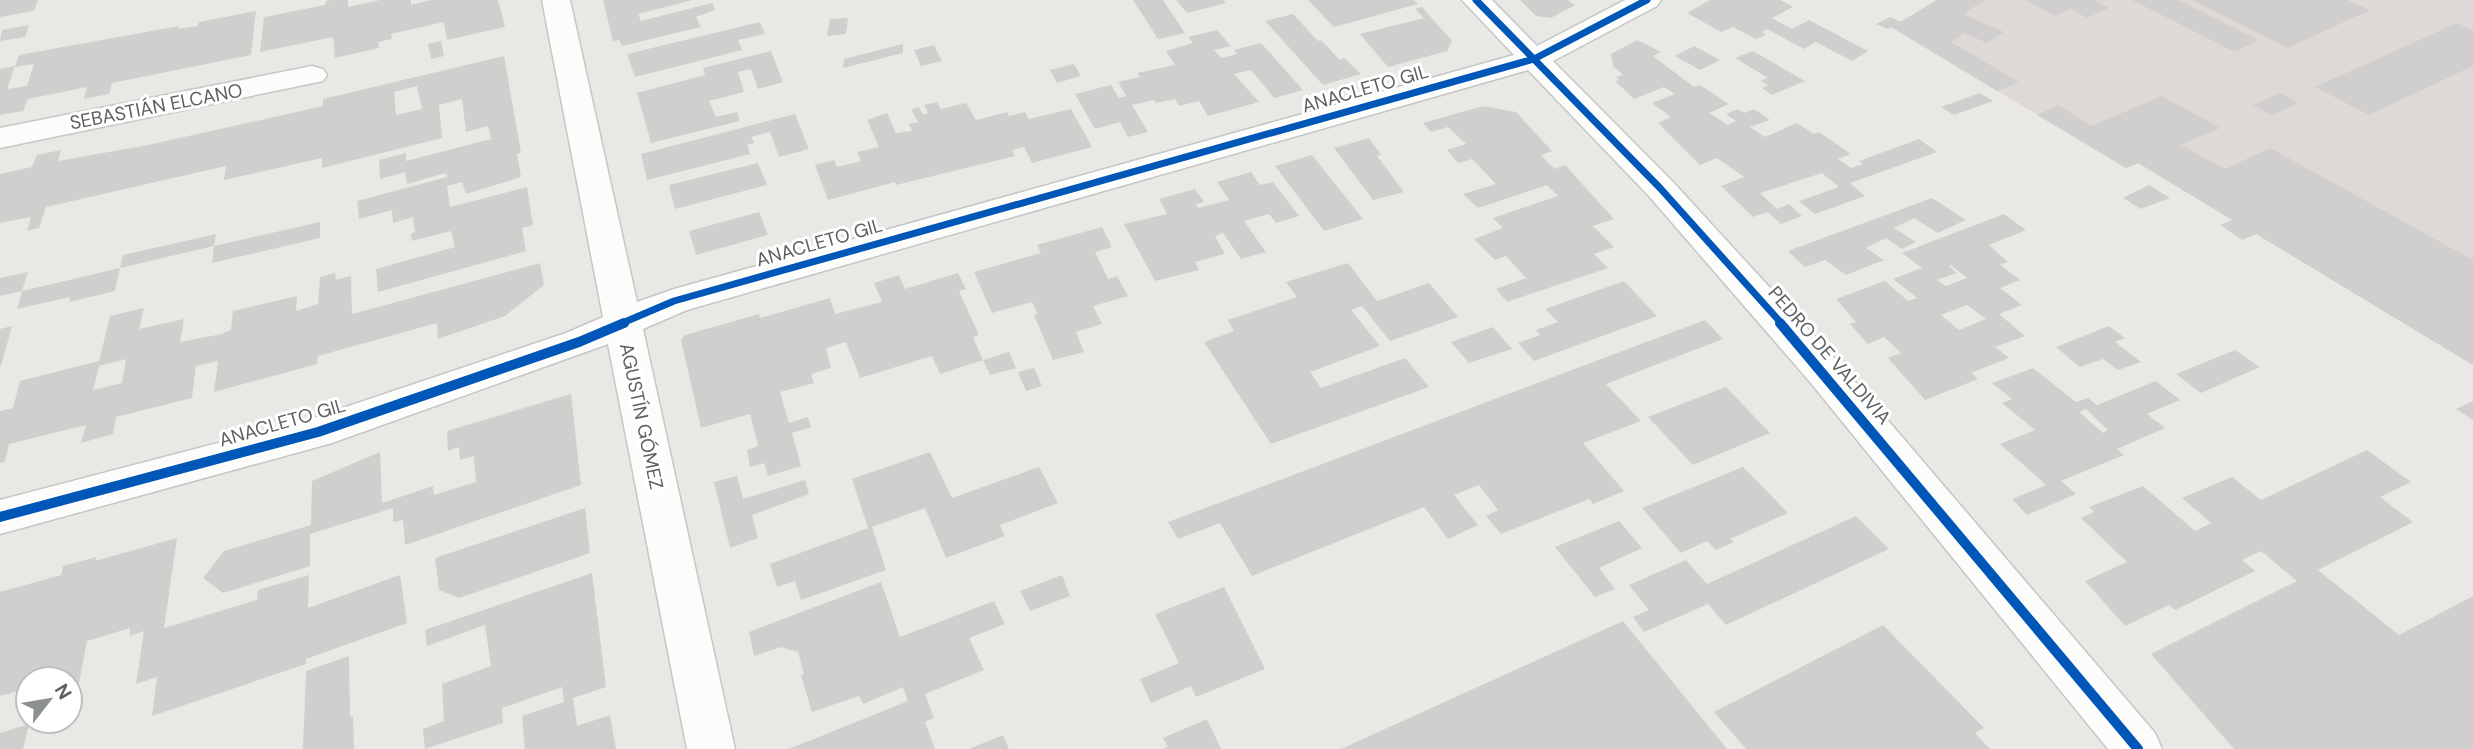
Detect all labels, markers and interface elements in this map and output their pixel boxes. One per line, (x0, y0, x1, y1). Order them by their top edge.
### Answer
street label: ANACLETO GIL (1299, 58, 1431, 118)
street label: SEBASTIÁN ELCANO (68, 77, 245, 136)
street label: ANACLETO GIL (753, 212, 885, 272)
street label: PEDRO DE VALDIVIA (1763, 281, 1897, 430)
street label: AGUSTÍN GÓMEZ (614, 341, 669, 491)
street label: ANACLETO GIL (216, 392, 348, 452)
north arrow (14, 665, 84, 735)
text: N (49, 679, 77, 704)

